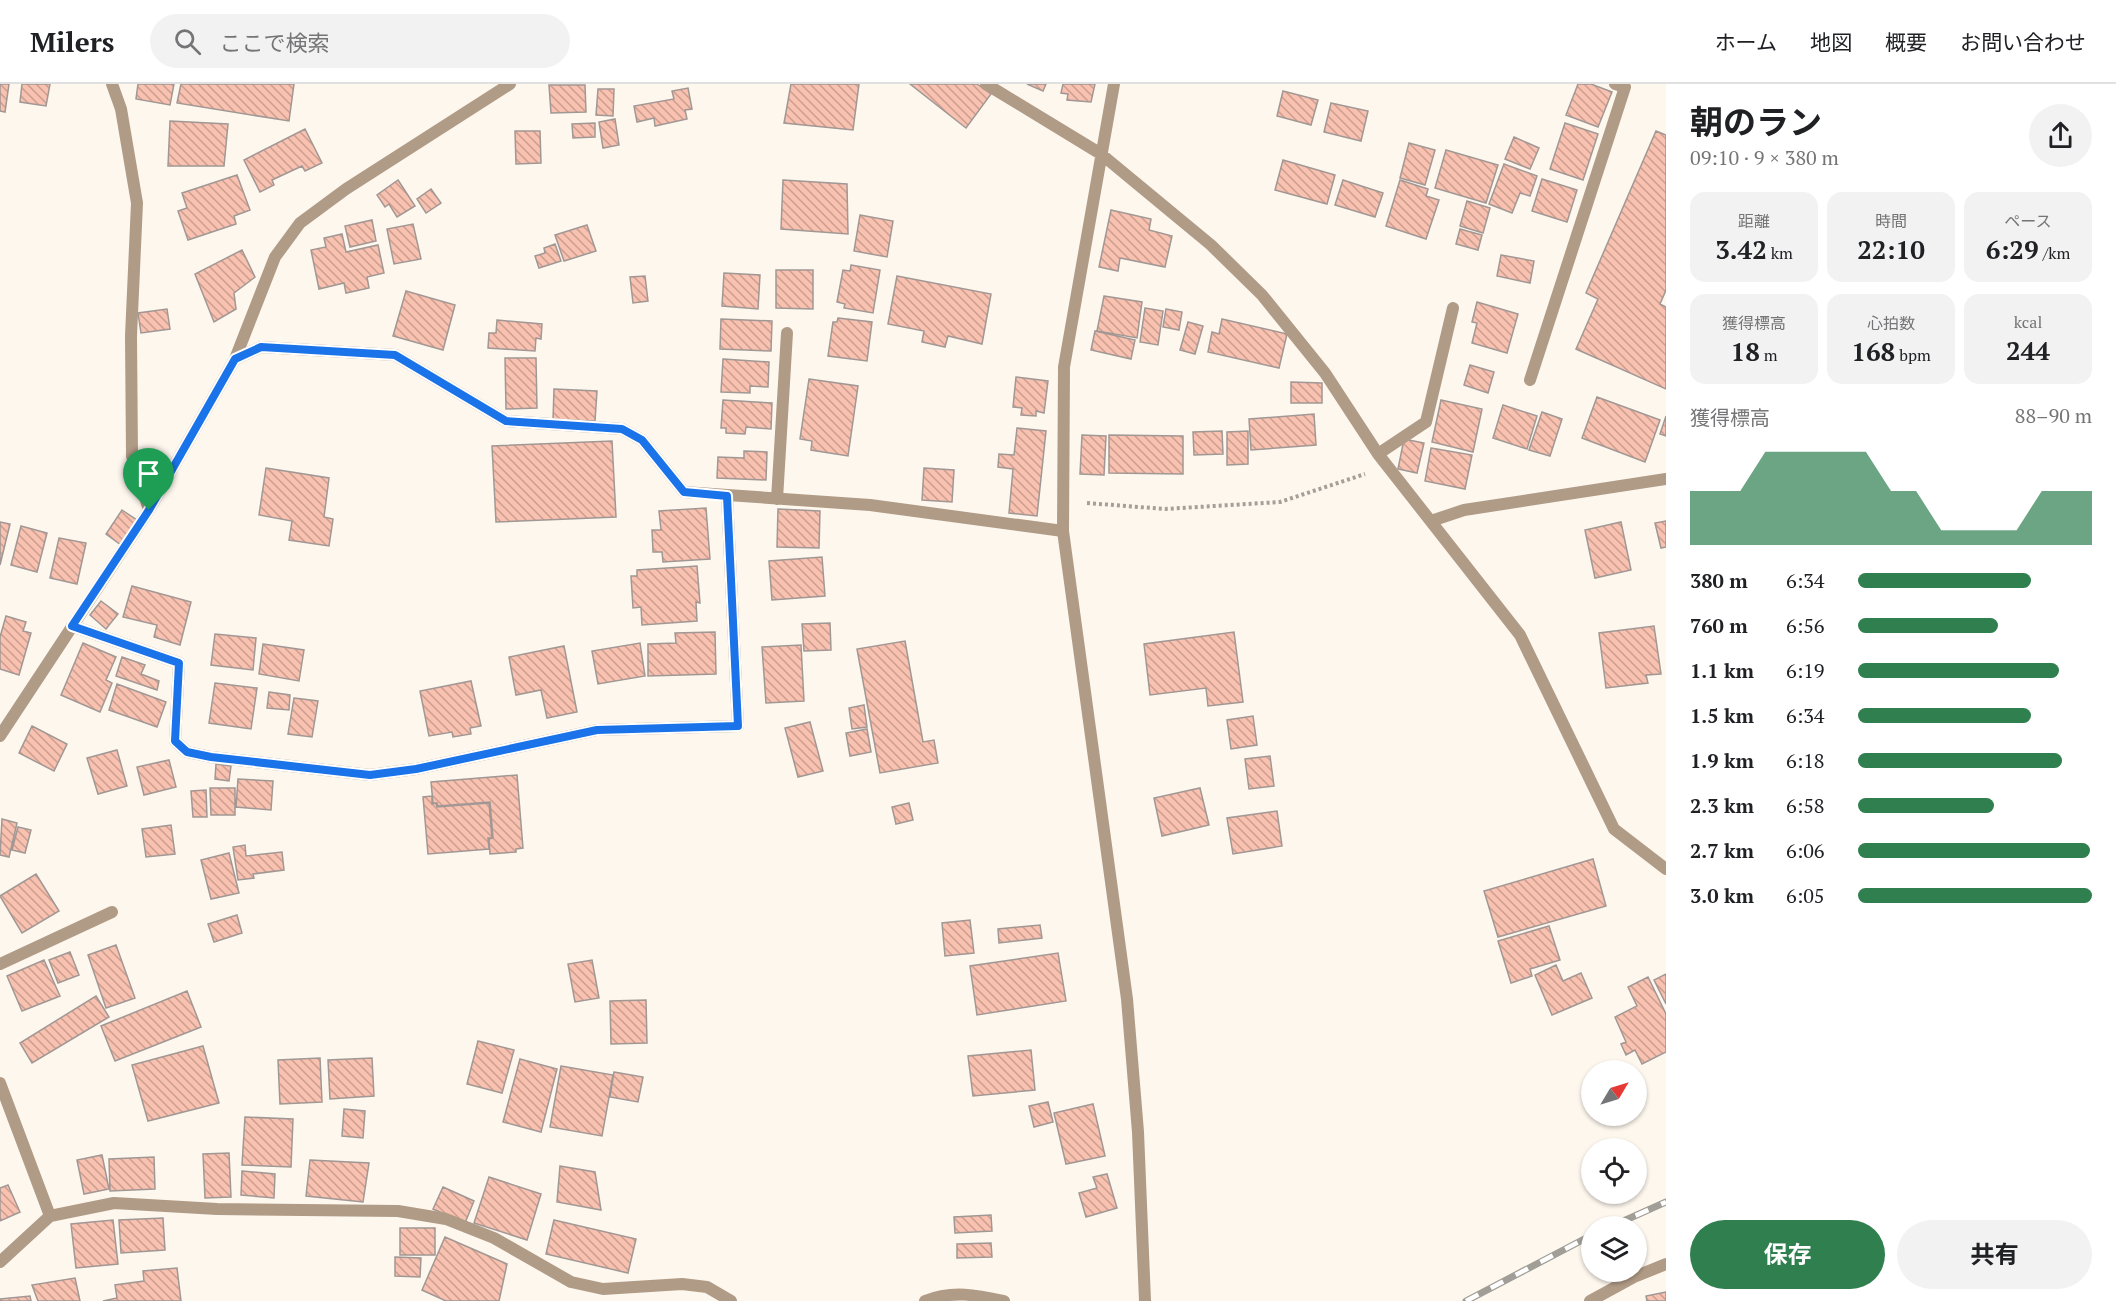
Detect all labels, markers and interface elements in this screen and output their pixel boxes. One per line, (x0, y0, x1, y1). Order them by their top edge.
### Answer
search box (150, 14, 570, 68)
text: Milers (30, 23, 114, 60)
icon: search (171, 25, 204, 58)
text: ここで検索 (219, 28, 329, 57)
text: ホーム (1715, 28, 1777, 56)
text: 地図 (1810, 28, 1852, 56)
text: 概要 (1885, 28, 1927, 56)
text: お問い合わせ (1960, 28, 2086, 56)
text: 朝のラン (1690, 100, 1822, 143)
button: share (2029, 104, 2092, 167)
text: 09:10 · 9 × 380 m (1690, 144, 1839, 171)
text: 距離 (1738, 210, 1770, 232)
text: 時間 (1875, 210, 1907, 232)
text: ペース (2004, 210, 2052, 232)
text: 3.42 (1715, 232, 1767, 266)
text: 22:10 (1857, 232, 1925, 266)
text: 6:29 (1986, 232, 2039, 266)
text: km (1767, 242, 1793, 264)
text: /km (2039, 242, 2070, 264)
text: kcal (2014, 311, 2042, 333)
text: 獲得標高 (1722, 312, 1786, 334)
text: 心拍数 (1867, 312, 1915, 334)
text: 244 (2006, 333, 2050, 367)
text: 18 (1730, 334, 1760, 368)
text: 168 (1851, 334, 1895, 368)
text: m (1760, 344, 1778, 366)
text: bpm (1895, 344, 1931, 366)
text: 88–90 m (2015, 402, 2092, 429)
text: 獲得標高 (1690, 404, 1770, 431)
pin (123, 448, 174, 510)
icon: arrive (132, 457, 165, 490)
text: 380 m (1690, 567, 1748, 594)
text: 6:34 (1786, 567, 1825, 594)
text: 760 m (1690, 612, 1748, 639)
text: 6:56 (1786, 612, 1825, 639)
text: 1.1 km (1690, 657, 1754, 684)
text: 6:19 (1786, 657, 1825, 684)
text: 1.5 km (1690, 702, 1754, 729)
text: 6:34 (1786, 702, 1825, 729)
text: 1.9 km (1690, 747, 1754, 774)
text: 6:18 (1786, 747, 1825, 774)
text: 2.3 km (1690, 792, 1754, 819)
text: 6:58 (1786, 792, 1825, 819)
text: 2.7 km (1690, 837, 1754, 864)
text: 6:06 (1786, 837, 1825, 864)
text: 3.0 km (1690, 882, 1754, 909)
text: 6:05 (1786, 882, 1825, 909)
north arrow (1581, 1060, 1647, 1126)
map controls (1581, 1060, 1647, 1282)
button: locate (1581, 1138, 1647, 1204)
button: layers (1581, 1216, 1647, 1282)
button: 保存 (1690, 1220, 1885, 1289)
button: 共有 (1897, 1220, 2092, 1289)

